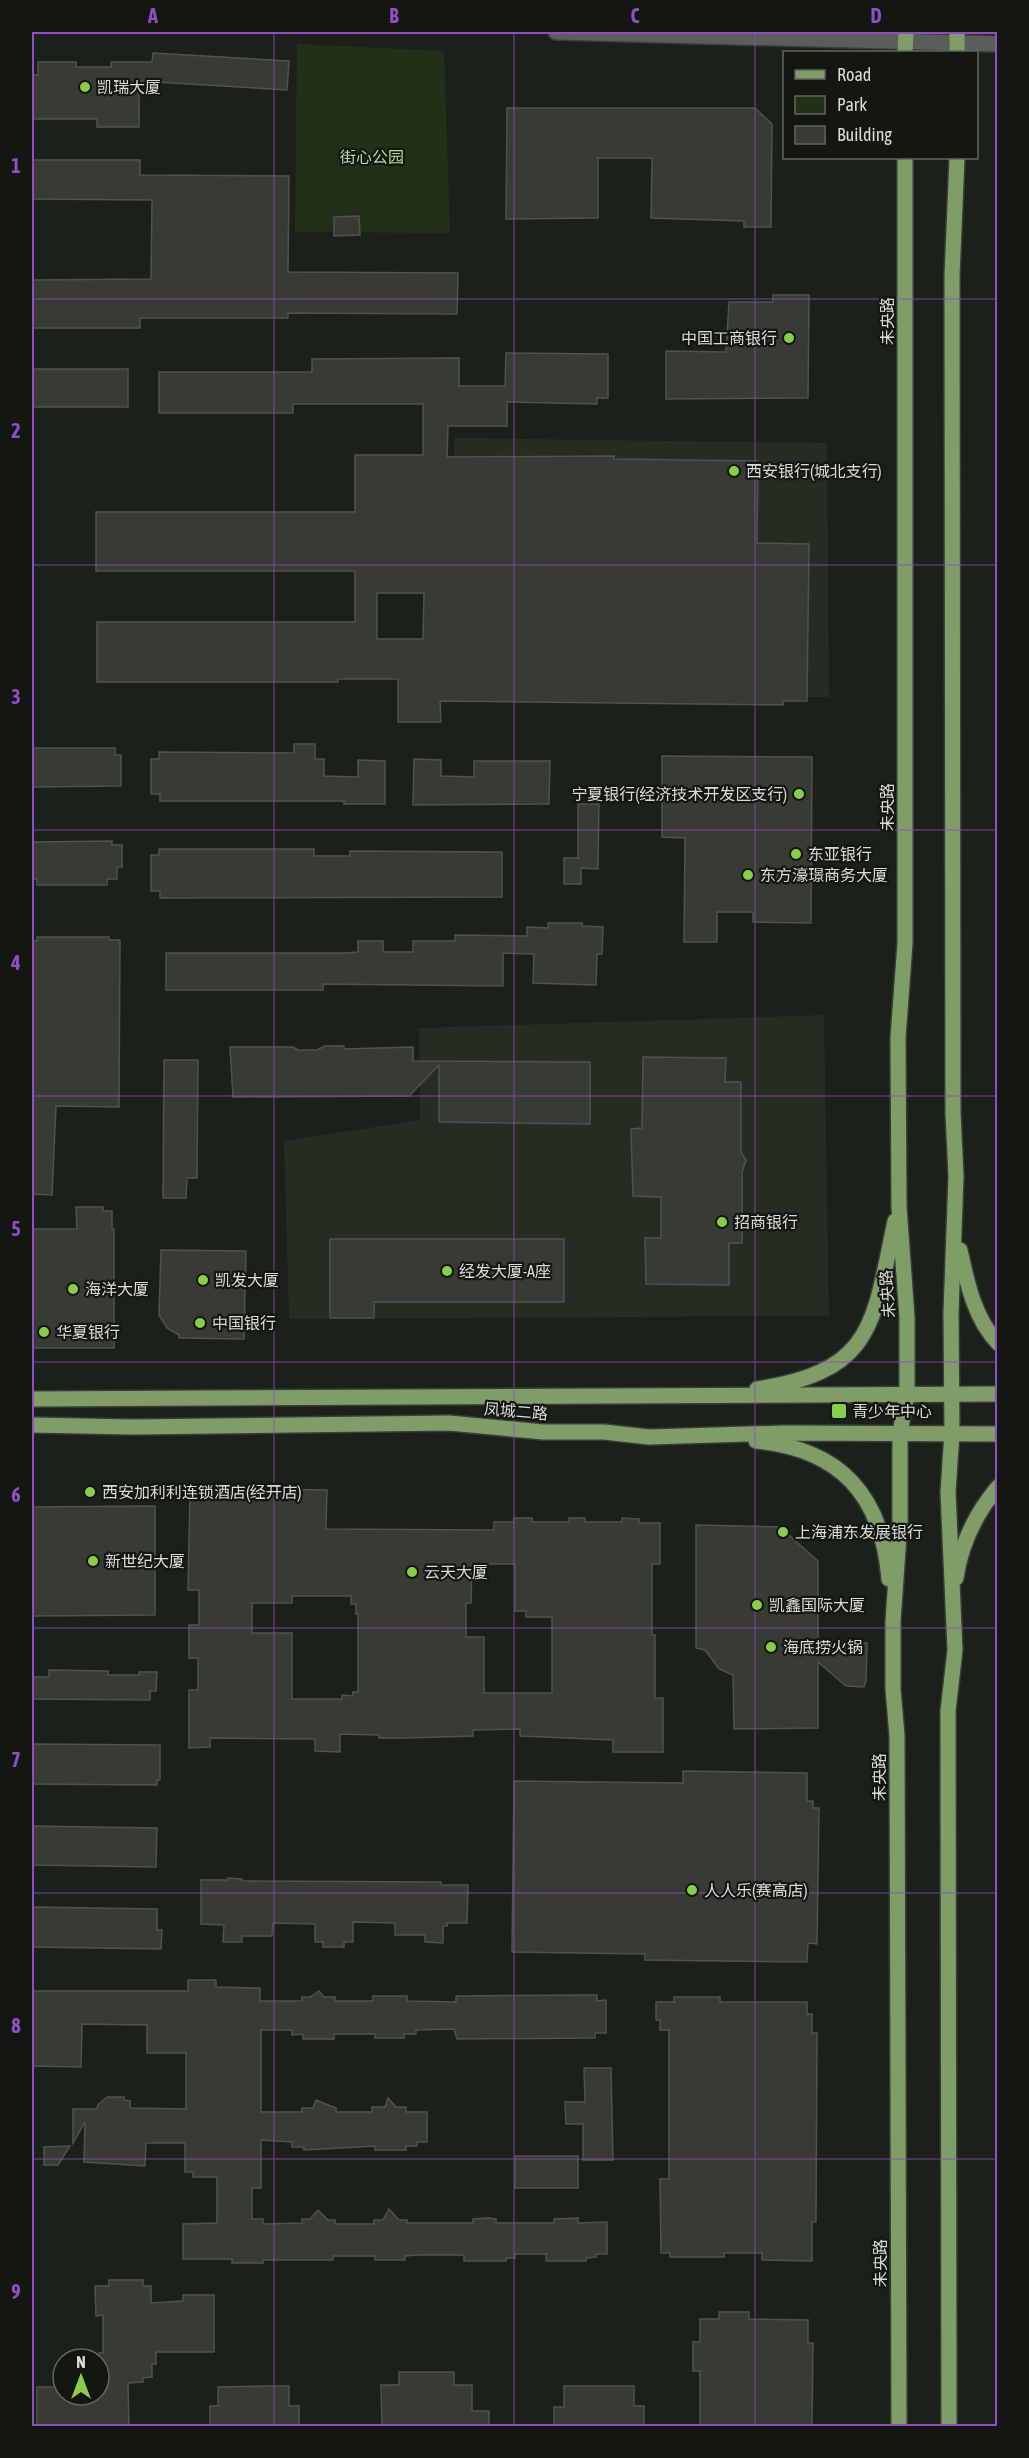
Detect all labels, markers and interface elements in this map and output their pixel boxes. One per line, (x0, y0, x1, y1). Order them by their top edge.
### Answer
text: A (147, 4, 158, 27)
text: B (389, 4, 399, 27)
text: C (631, 4, 640, 27)
text: D (870, 4, 882, 27)
legend (783, 51, 978, 159)
text: Road (837, 64, 871, 85)
place label: 凯瑞大厦 (97, 78, 161, 96)
marker: 凯瑞大厦 (78, 80, 92, 94)
text: Park (837, 94, 867, 115)
text: Building (837, 124, 892, 145)
park label: 街心公园 (340, 148, 404, 166)
text: 1 (11, 154, 21, 177)
street label: 未央路 (878, 297, 896, 345)
place label: 中国工商银行 (681, 329, 777, 347)
marker: 中国工商银行 (782, 331, 796, 345)
text: 2 (11, 419, 21, 442)
place label: 西安银行(城北支行) (746, 462, 882, 481)
marker: 西安银行(城北支行) (727, 464, 741, 478)
text: 3 (11, 685, 21, 708)
street label: 未央路 (878, 783, 896, 831)
place label: 宁夏银行(经济技术开发区支行) (571, 785, 787, 804)
marker: 宁夏银行(经济技术开发区支行) (792, 787, 806, 801)
place label: 东亚银行 (808, 845, 872, 863)
marker: 东亚银行 (789, 847, 803, 861)
place label: 东方濠璟商务大厦 (760, 866, 888, 884)
marker: 东方濠璟商务大厦 (741, 868, 755, 882)
text: 4 (10, 951, 21, 974)
place label: 招商银行 (734, 1213, 798, 1231)
marker: 招商银行 (715, 1215, 729, 1229)
text: 5 (11, 1217, 21, 1240)
place label: 经发大厦-A座 (459, 1262, 551, 1280)
marker: 经发大厦-A座 (440, 1264, 454, 1278)
street label: 未央路 (876, 1269, 898, 1319)
place label: 凯发大厦 (215, 1271, 279, 1289)
marker: 凯发大厦 (196, 1273, 210, 1287)
place label: 海洋大厦 (85, 1280, 149, 1298)
marker: 海洋大厦 (66, 1282, 80, 1296)
place label: 中国银行 (212, 1314, 276, 1332)
marker: 中国银行 (193, 1316, 207, 1330)
place label: 华夏银行 (56, 1323, 120, 1341)
marker: 华夏银行 (37, 1325, 51, 1339)
street label: 凤城二路 (483, 1399, 549, 1423)
marker: 青少年中心 (830, 1402, 848, 1420)
place label: 青少年中心 (852, 1402, 932, 1420)
text: 6 (11, 1483, 21, 1506)
place label: 西安加利利连锁酒店(经开店) (102, 1483, 302, 1502)
marker: 西安加利利连锁酒店(经开店) (83, 1485, 97, 1499)
place label: 上海浦东发展银行 (795, 1523, 923, 1541)
marker: 上海浦东发展银行 (776, 1525, 790, 1539)
place label: 新世纪大厦 (105, 1552, 185, 1570)
marker: 新世纪大厦 (86, 1554, 100, 1568)
place label: 云天大厦 (424, 1563, 488, 1581)
marker: 云天大厦 (405, 1565, 419, 1579)
place label: 凯鑫国际大厦 (769, 1596, 865, 1614)
marker: 凯鑫国际大厦 (750, 1598, 764, 1612)
place label: 海底捞火锅 (783, 1638, 863, 1656)
marker: 海底捞火锅 (764, 1640, 778, 1654)
text: 7 (11, 1748, 21, 1771)
street label: 未央路 (870, 1753, 888, 1801)
place label: 人人乐(赛高店) (704, 1881, 808, 1900)
marker: 人人乐(赛高店) (685, 1883, 699, 1897)
text: 8 (11, 2014, 21, 2037)
street label: 未央路 (871, 2239, 889, 2287)
text: 9 (11, 2280, 21, 2303)
north arrow (51, 2347, 111, 2407)
text: N (76, 2353, 86, 2371)

